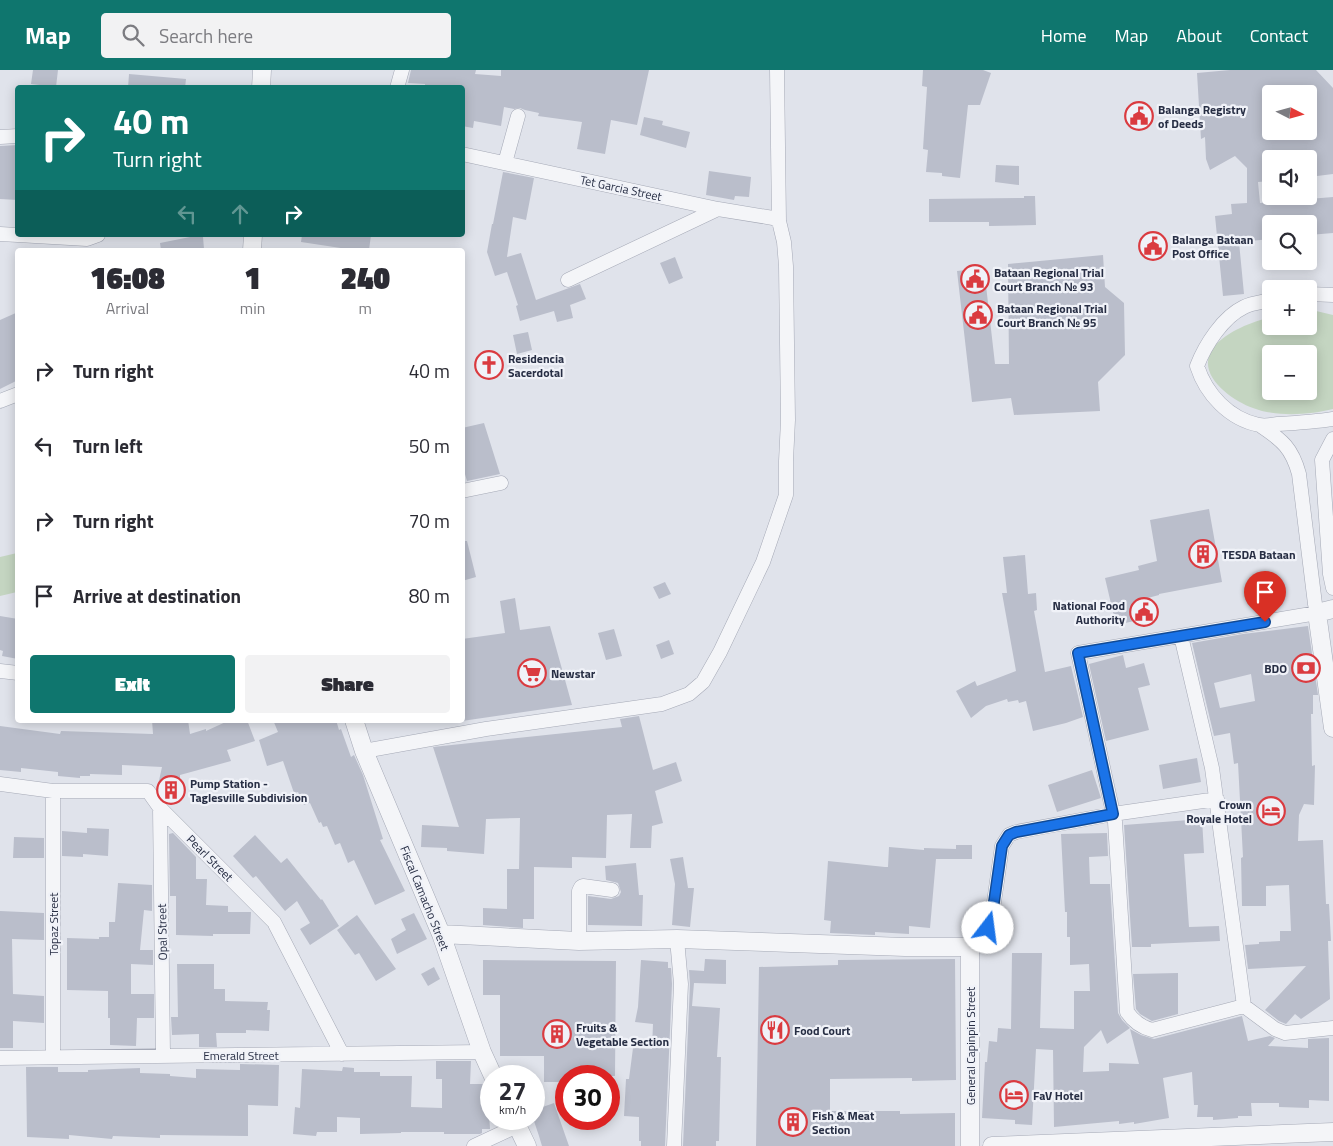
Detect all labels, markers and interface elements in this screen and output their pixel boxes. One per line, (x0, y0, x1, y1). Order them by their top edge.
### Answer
search box (101, 13, 451, 58)
text: Map (25, 17, 71, 53)
icon: search (119, 21, 147, 49)
text: Search here (159, 21, 253, 50)
text: Home (1041, 22, 1087, 49)
text: Map (1115, 22, 1148, 49)
text: About (1176, 22, 1222, 49)
text: Contact (1250, 22, 1308, 49)
north arrow (1262, 85, 1318, 140)
map controls (1262, 85, 1317, 400)
text: 40 m (113, 94, 189, 148)
place label: Balanga Registry of Deeds (1158, 100, 1246, 133)
public building icon: Balanga Registry of Deeds (1124, 101, 1154, 131)
icon: right (30, 105, 95, 170)
text: Turn right (113, 142, 202, 176)
button: sound (1262, 150, 1317, 205)
street label: Tet Garcia Street (578, 170, 664, 206)
icon: left (173, 200, 201, 228)
icon: ahead (226, 200, 254, 228)
icon: right (279, 200, 307, 228)
button: search (1262, 215, 1317, 270)
place label: Balanga Bataan Post Office (1172, 230, 1253, 263)
public building icon: Balanga Bataan Post Office (1138, 231, 1168, 261)
text: 16:08 (90, 255, 165, 301)
text: 1 (244, 255, 261, 301)
text: 240 (340, 255, 390, 301)
place label: Bataan Regional Trial Court Branch № 93 (994, 263, 1104, 296)
public building icon: Bataan Regional Trial Court Branch № 93 (960, 264, 990, 294)
button: + (1262, 280, 1317, 335)
text: Arrival (106, 296, 149, 320)
text: min (240, 296, 265, 320)
text: m (358, 296, 372, 320)
place label: Bataan Regional Trial Court Branch № 95 (997, 299, 1107, 332)
public building icon: Bataan Regional Trial Court Branch № 95 (963, 300, 993, 330)
button: − (1262, 345, 1317, 400)
place label: Residencia Sacerdotal (508, 349, 564, 382)
church icon: Residencia Sacerdotal (474, 350, 504, 380)
text: Turn right (73, 356, 154, 385)
text: 40 m (409, 356, 450, 385)
icon: right (30, 357, 58, 385)
text: Turn left (73, 431, 143, 460)
text: 50 m (409, 431, 450, 460)
icon: left (30, 432, 58, 460)
text: Turn right (73, 506, 154, 535)
text: 70 m (409, 506, 450, 535)
icon: right (30, 507, 58, 535)
building icon: TESDA Bataan (1188, 539, 1218, 569)
place label: TESDA Bataan (1222, 545, 1296, 564)
pin (1244, 571, 1286, 622)
icon: arrive (1251, 578, 1279, 606)
text: Arrive at destination (73, 581, 241, 610)
text: 80 m (409, 581, 450, 610)
icon: arrive (30, 582, 58, 610)
place label: National Food Authority (1053, 596, 1125, 629)
public building icon: National Food Authority (1129, 597, 1159, 627)
bank icon: BDO (1291, 653, 1321, 683)
button: Exit (30, 655, 235, 713)
button: Share (245, 655, 450, 713)
supermarket icon: Newstar (517, 658, 547, 688)
place label: BDO (1264, 659, 1287, 678)
place label: Newstar (551, 664, 596, 683)
place label: Pump Station - Taglesville Subdivision (190, 774, 308, 807)
building icon: Pump Station - Taglesville Subdivision (156, 775, 186, 805)
place label: Crown Royale Hotel (1186, 795, 1252, 828)
hotel icon: Crown Royale Hotel (1256, 796, 1286, 826)
street label: Pearl Street (182, 830, 238, 886)
street label: Fiscal Camacho Street (395, 843, 455, 954)
street label: Topaz Street (44, 892, 63, 955)
position arrow (961, 901, 1013, 953)
street label: Opal Street (152, 903, 172, 960)
street label: General Capinpin Street (961, 986, 980, 1105)
restaurant icon: Food Court (760, 1015, 790, 1045)
place label: Fruits & Vegetable Section (576, 1018, 669, 1051)
building icon: Fruits & Vegetable Section (542, 1019, 572, 1049)
place label: Food Court (794, 1021, 851, 1040)
street label: Emerald Street (203, 1046, 280, 1065)
speed limit sign: 30 (555, 1065, 620, 1130)
text: 27 (498, 1072, 527, 1110)
hotel icon: FaV Hotel (999, 1080, 1029, 1110)
place label: FaV Hotel (1033, 1086, 1083, 1105)
text: km/h (499, 1100, 526, 1119)
place label: Fish & Meat Section (812, 1106, 875, 1139)
building icon: Fish & Meat Section (778, 1107, 808, 1137)

